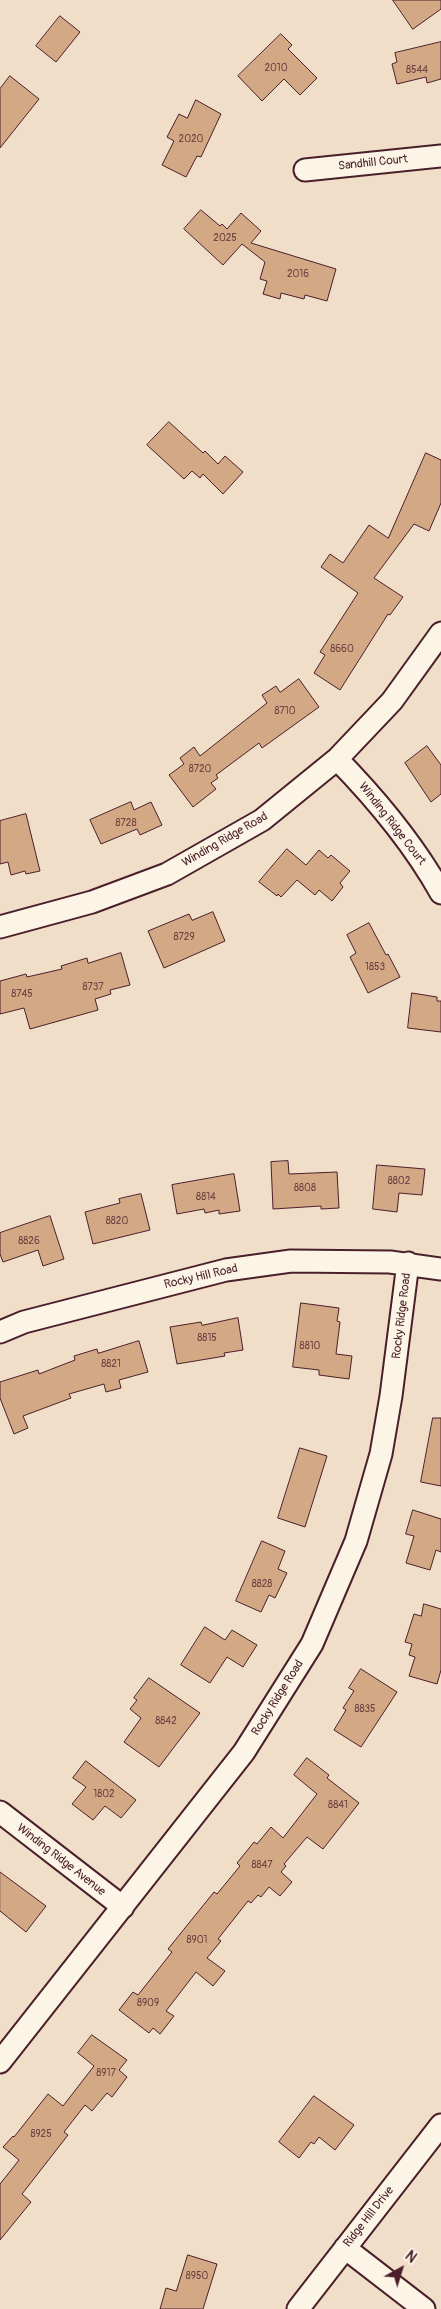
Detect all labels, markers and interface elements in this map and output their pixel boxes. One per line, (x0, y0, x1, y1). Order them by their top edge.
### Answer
house number: 2010 (264, 62, 288, 74)
house number: 8544 (406, 64, 428, 76)
house number: 2020 (179, 133, 203, 145)
street label: Sandhill Court (337, 152, 409, 174)
house number: 2025 (213, 232, 237, 244)
house number: 2016 (287, 268, 309, 280)
house number: 8660 (330, 643, 354, 655)
house number: 8710 (274, 705, 296, 717)
house number: 8720 (189, 763, 211, 775)
street label: Winding Ridge Court (355, 780, 429, 868)
street label: Winding Ridge Road (180, 810, 270, 870)
house number: 8728 (116, 817, 136, 829)
house number: 8729 (173, 931, 195, 943)
house number: 1853 (365, 961, 385, 973)
house number: 8737 (82, 981, 104, 993)
house number: 8745 (11, 988, 33, 1000)
house number: 8802 (388, 1175, 410, 1187)
house number: 8808 (294, 1182, 316, 1194)
house number: 8814 (196, 1191, 216, 1203)
house number: 8820 (106, 1215, 128, 1227)
house number: 8826 (18, 1235, 40, 1247)
street label: Rocky Hill Road (163, 1262, 239, 1292)
street label: Rocky Ridge Road (390, 1272, 414, 1360)
house number: 8815 (197, 1332, 217, 1344)
house number: 8810 (300, 1340, 320, 1352)
house number: 8821 (101, 1358, 121, 1370)
house number: 8828 (252, 1578, 272, 1590)
street label: Rocky Ridge Road (249, 1658, 307, 1738)
house number: 8835 (354, 1703, 376, 1715)
house number: 8842 (155, 1715, 177, 1727)
house number: 1802 (93, 1788, 115, 1800)
house number: 8841 (328, 1799, 348, 1811)
street label: Winding Ridge Avenue (14, 1821, 108, 1899)
house number: 8847 (251, 1859, 273, 1871)
house number: 8901 (187, 1934, 207, 1946)
house number: 8909 (137, 1997, 159, 2009)
house number: 8917 (96, 2067, 116, 2079)
house number: 8925 (30, 2128, 52, 2140)
street label: Ridge Hill Drive (341, 2184, 397, 2250)
north arrow (376, 2244, 426, 2294)
text: N (402, 2247, 420, 2267)
house number: 8950 (186, 2270, 208, 2282)

